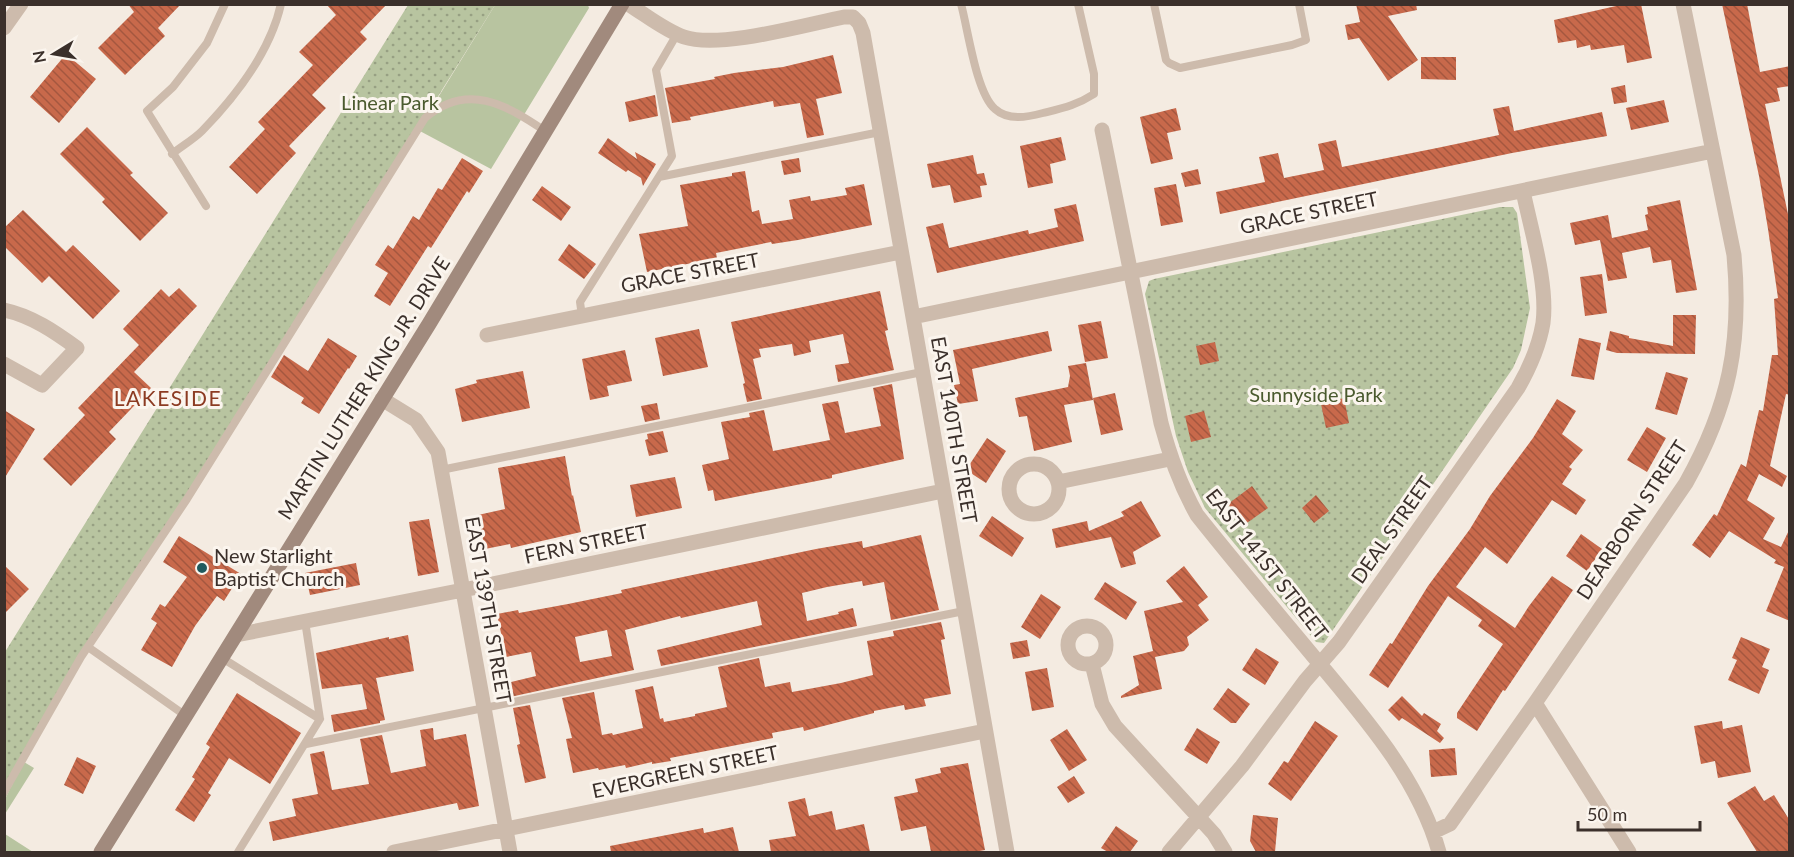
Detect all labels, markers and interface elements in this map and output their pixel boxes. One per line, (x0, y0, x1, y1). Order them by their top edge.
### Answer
north arrow (24, 24, 84, 84)
text: N (28, 49, 49, 65)
park label: Linear Park (341, 90, 440, 114)
street label: GRACE STREET (1238, 186, 1380, 238)
street label: GRACE STREET (619, 247, 761, 297)
street label: MARTIN LUTHER KING JR. DRIVE (272, 252, 454, 523)
street label: EAST 140TH STREET (927, 334, 983, 525)
park label: Sunnyside Park (1249, 382, 1384, 406)
district label: LAKESIDE (114, 385, 222, 410)
street label: DEARBORN STREET (1571, 435, 1692, 603)
street label: DEAL STREET (1345, 471, 1437, 588)
street label: EAST 141ST STREET (1202, 483, 1334, 644)
street label: EAST 139TH STREET (461, 514, 517, 705)
street label: FERN STREET (522, 518, 650, 568)
place label: New Starlight Baptist Church (214, 543, 344, 590)
marker: New Starlight Baptist Church (195, 561, 209, 575)
street label: EVERGREEN STREET (589, 740, 780, 802)
scale bar (1578, 794, 1700, 832)
text: 50 m (1587, 803, 1627, 825)

